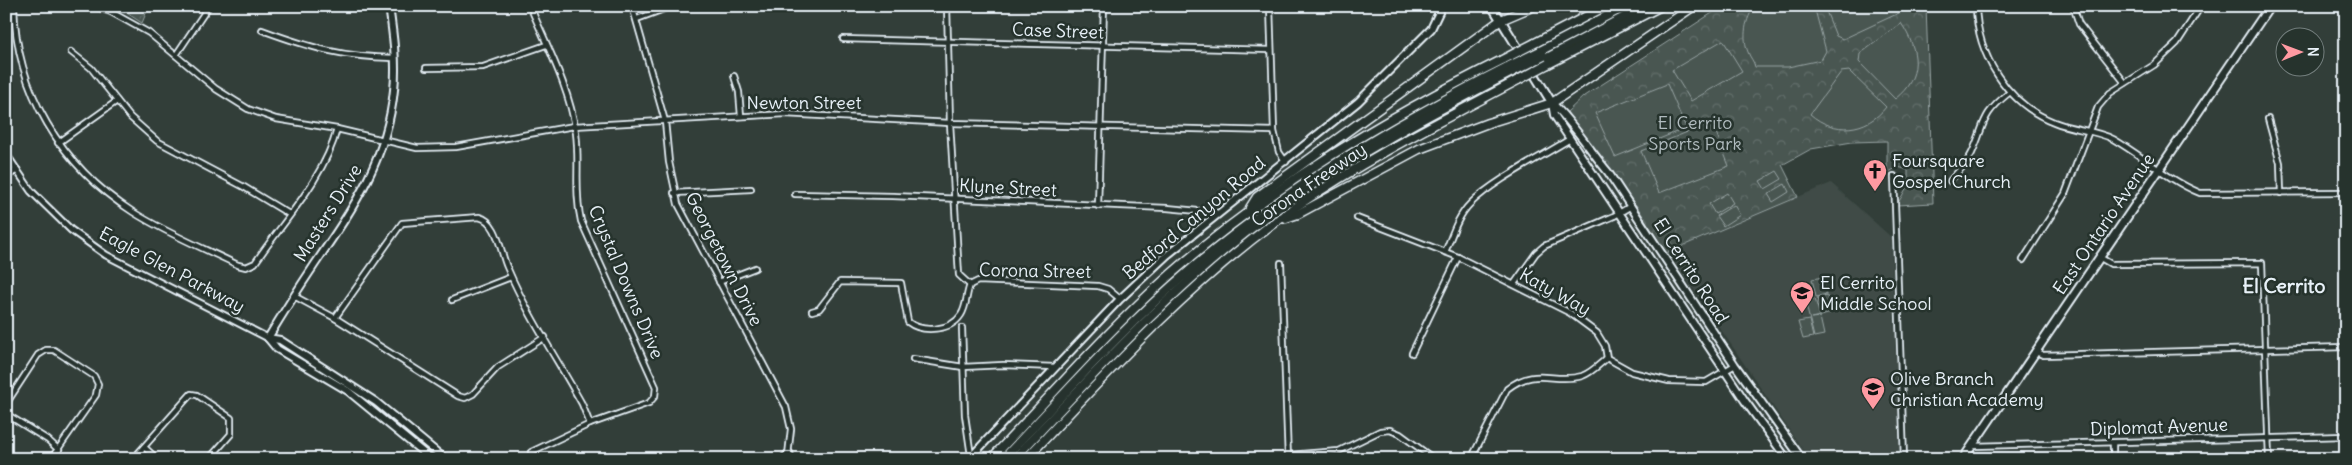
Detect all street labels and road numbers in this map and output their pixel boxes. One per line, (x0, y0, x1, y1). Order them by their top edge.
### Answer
street label: Case Street (1012, 17, 1104, 44)
street label: Newton Street (746, 91, 862, 114)
street label: Corona Freeway (1247, 138, 1371, 232)
street label: East Ontario Avenue (2048, 149, 2159, 299)
street label: Bedford Canyon Road (1118, 151, 1270, 284)
street label: Masters Drive (288, 160, 367, 266)
street label: Klyne Street (959, 173, 1057, 202)
street label: Georgetown Drive (681, 188, 768, 330)
street label: Crystal Downs Drive (584, 202, 669, 362)
street label: El Cerrito Road (1649, 214, 1734, 328)
street label: Eagle Glen Parkway (95, 221, 249, 318)
street label: Corona Street (979, 258, 1091, 283)
street label: Katy Way (1516, 263, 1595, 321)
street label: Diplomat Avenue (2090, 413, 2228, 440)

